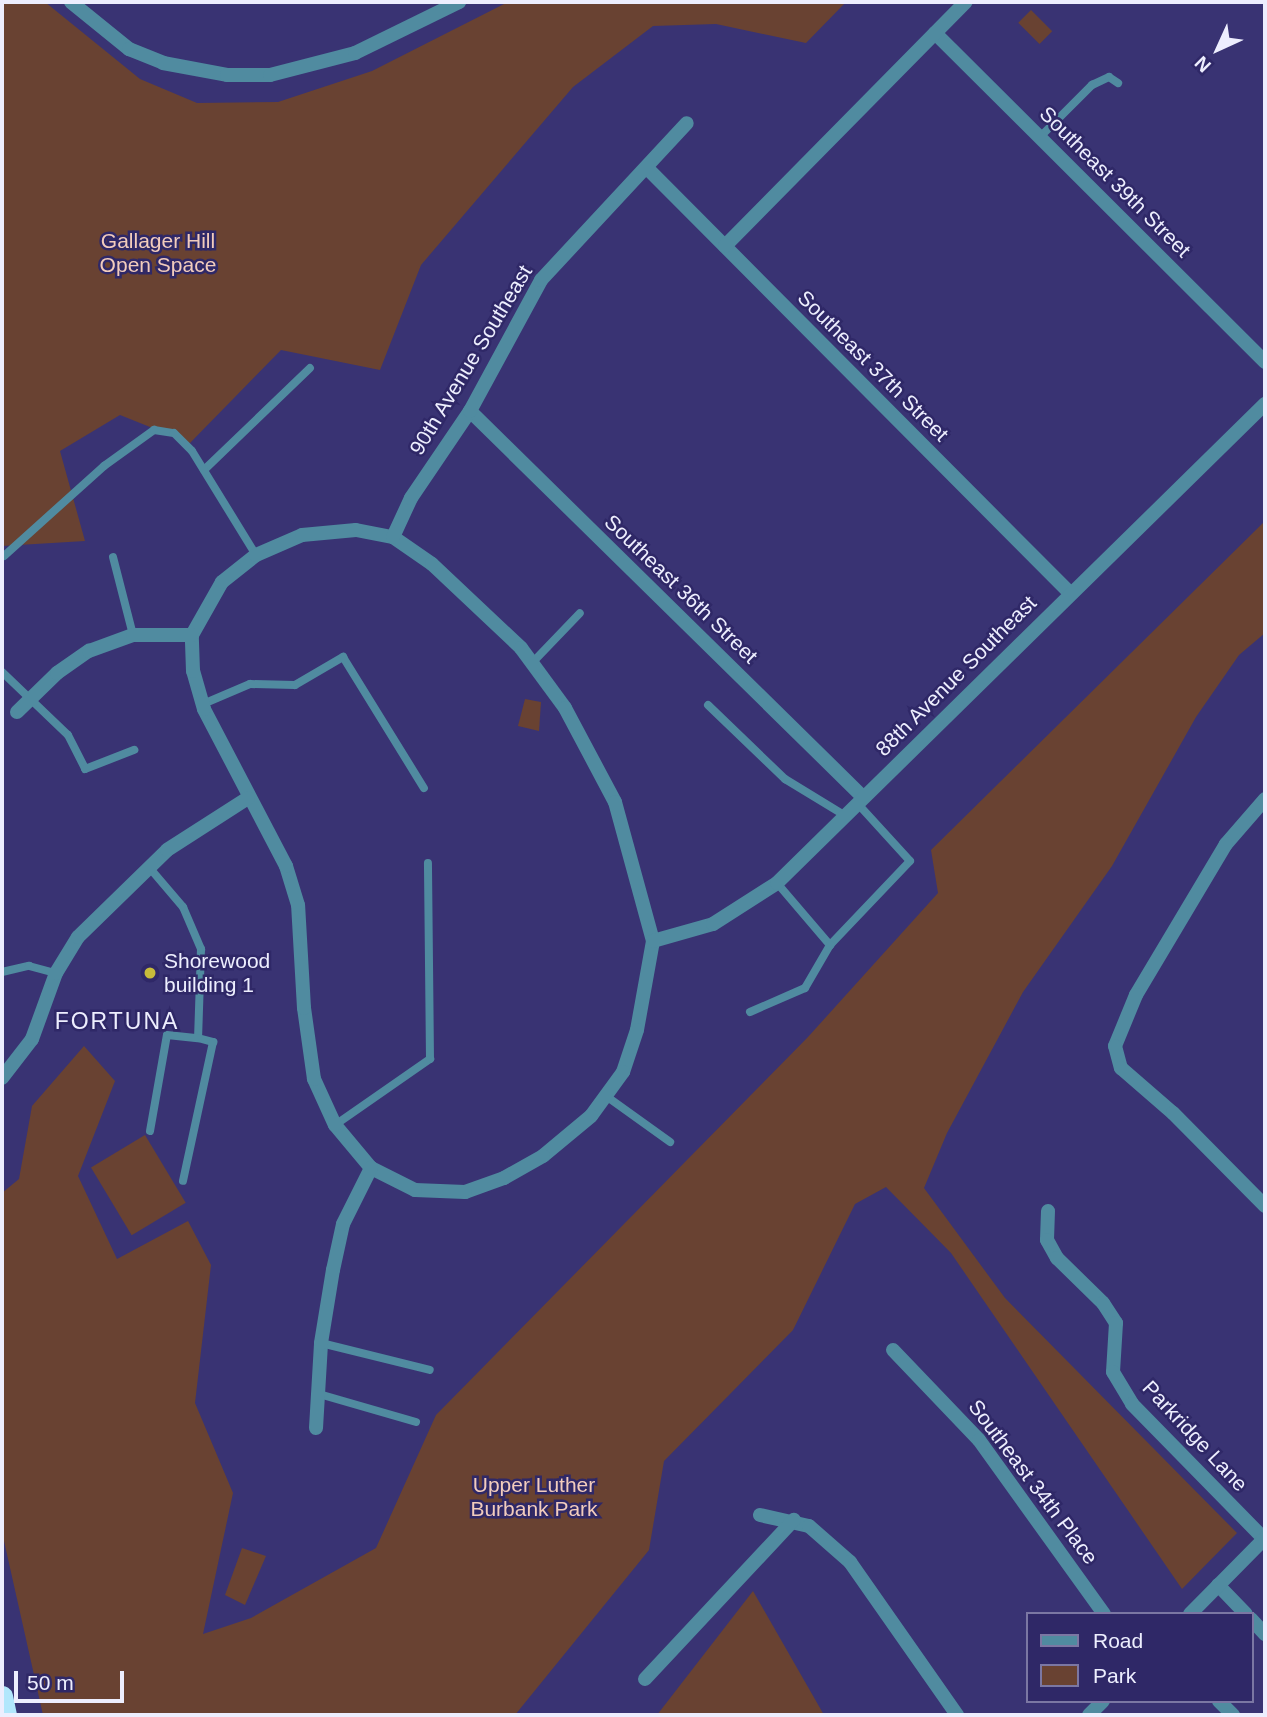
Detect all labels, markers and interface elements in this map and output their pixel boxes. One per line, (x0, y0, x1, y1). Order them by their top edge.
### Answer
north arrow (1183, 14, 1253, 84)
text: N (1191, 52, 1215, 76)
street label: Southeast 39th Street (1034, 101, 1196, 263)
park label: Gallager Hill Open Space (100, 228, 216, 278)
street label: 90th Avenue Southeast (404, 260, 538, 460)
street label: Southeast 37th Street (792, 285, 954, 447)
street label: Southeast 36th Street (599, 509, 763, 669)
street label: 88th Avenue Southeast (870, 590, 1042, 762)
place label: Shorewood building 1 (164, 948, 270, 998)
marker: Shorewood building 1 (142, 965, 158, 981)
district label: FORTUNA (56, 1007, 178, 1035)
street label: Parkridge Lane (1137, 1375, 1253, 1497)
street label: Southeast 34th Place (963, 1395, 1103, 1569)
park label: Upper Luther Burbank Park (470, 1472, 598, 1522)
legend (1026, 1612, 1253, 1703)
text: Road (1093, 1629, 1143, 1652)
scale bar (18, 1658, 128, 1702)
text: Park (1093, 1664, 1136, 1687)
text: 50 m (27, 1671, 74, 1694)

